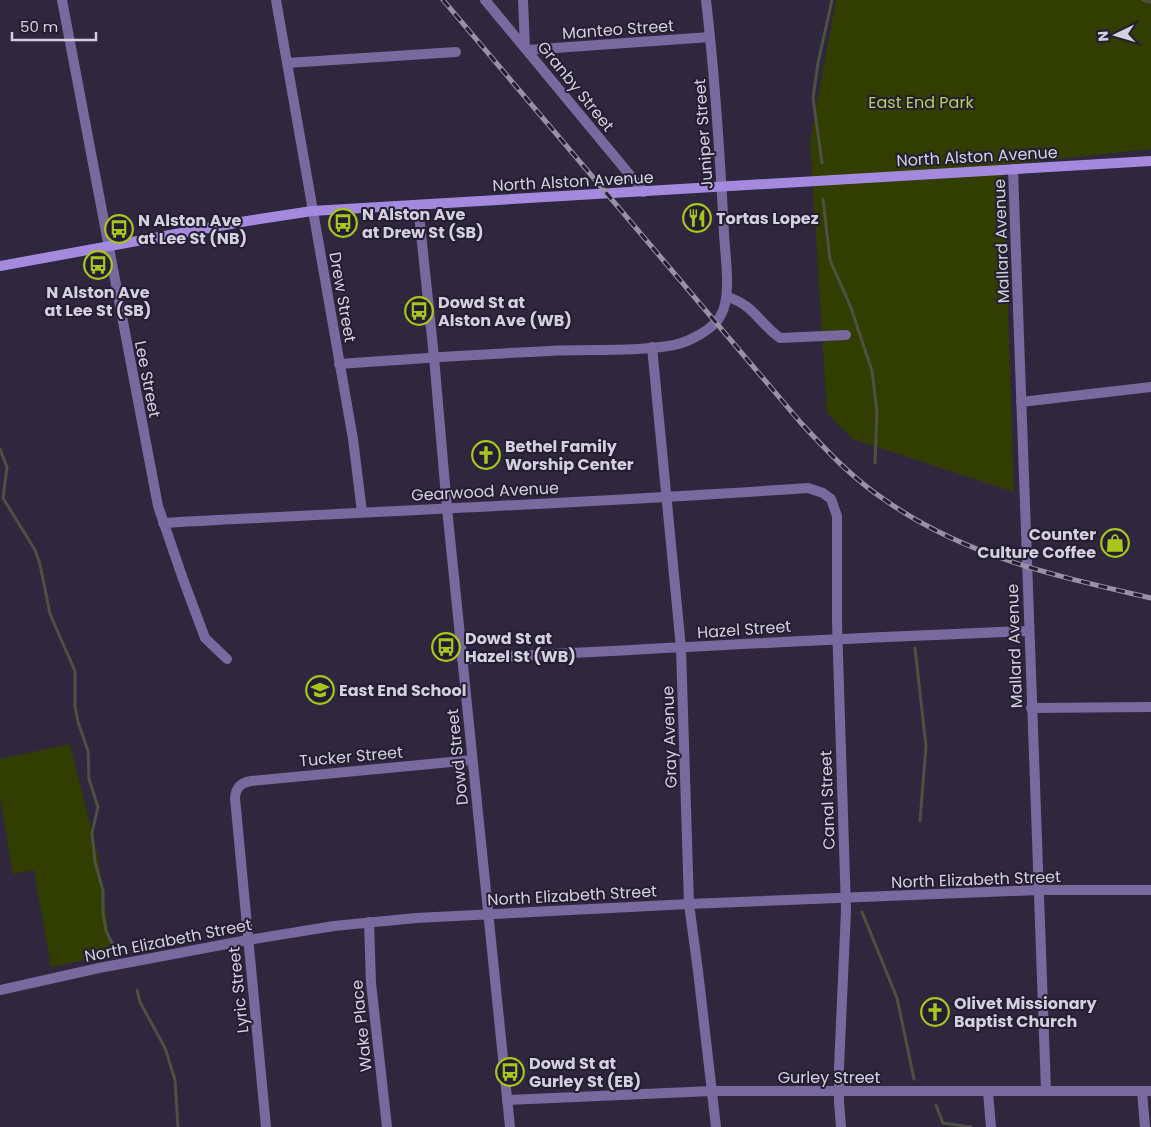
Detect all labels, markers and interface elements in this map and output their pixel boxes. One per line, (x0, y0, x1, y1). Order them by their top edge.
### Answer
scale bar (12, 10, 96, 42)
north arrow (1091, 10, 1141, 60)
street label: Manteo Street (561, 14, 675, 45)
text: 50 m (20, 16, 58, 37)
text: N (1093, 30, 1113, 42)
street label: Granby Street (532, 36, 619, 137)
street label: Juniper Street (688, 78, 719, 190)
park label: East End Park (868, 91, 974, 114)
street label: North Alston Avenue (896, 141, 1058, 172)
street label: North Alston Avenue (492, 166, 654, 197)
street label: Mallard Avenue (988, 178, 1015, 304)
place label: N Alston Ave at Drew St (SB) (362, 203, 484, 244)
restaurant icon: Tortas Lopez (682, 203, 712, 233)
place label: Tortas Lopez (716, 207, 819, 230)
bus stop icon: N Alston Ave at Drew St (SB) (328, 208, 358, 238)
place label: N Alston Ave at Lee St (NB) (138, 209, 247, 250)
bus stop icon: N Alston Ave at Lee St (NB) (104, 214, 134, 244)
bus stop icon: N Alston Ave at Lee St (SB) (83, 250, 113, 280)
street label: Drew Street (323, 250, 362, 344)
place label: N Alston Ave at Lee St (SB) (45, 281, 151, 322)
place label: Dowd St at Alston Ave (WB) (438, 291, 572, 332)
bus stop icon: Dowd St at Alston Ave (WB) (404, 296, 434, 326)
street label: Lee Street (129, 339, 166, 420)
place label: Bethel Family Worship Center (505, 435, 634, 476)
church icon: Bethel Family Worship Center (471, 440, 501, 470)
street label: Gearwood Avenue (411, 476, 560, 507)
place label: Counter Culture Coffee (977, 523, 1096, 564)
shop icon: Counter Culture Coffee (1100, 528, 1130, 558)
street label: Mallard Avenue (1001, 583, 1028, 709)
street label: Hazel Street (696, 615, 792, 644)
place label: Dowd St at Hazel St (WB) (465, 627, 576, 668)
bus stop icon: Dowd St at Hazel St (WB) (431, 632, 461, 662)
school or university icon: East End School (305, 675, 335, 705)
place label: East End School (339, 679, 466, 702)
street label: Gray Avenue (656, 685, 683, 789)
street label: Dowd Street (441, 708, 474, 806)
street label: Tucker Street (298, 741, 404, 772)
street label: Canal Street (814, 750, 841, 850)
street label: North Elizabeth Street (891, 865, 1061, 894)
street label: North Elizabeth Street (487, 880, 658, 911)
street label: North Elizabeth Street (83, 913, 254, 968)
street label: Lyric Street (223, 945, 254, 1034)
street label: Wake Place (345, 979, 378, 1073)
place label: Olivet Missionary Baptist Church (954, 992, 1097, 1033)
church icon: Olivet Missionary Baptist Church (920, 997, 950, 1027)
place label: Dowd St at Gurley St (EB) (529, 1052, 641, 1093)
bus stop icon: Dowd St at Gurley St (EB) (495, 1057, 525, 1087)
street label: Gurley Street (778, 1066, 880, 1089)

